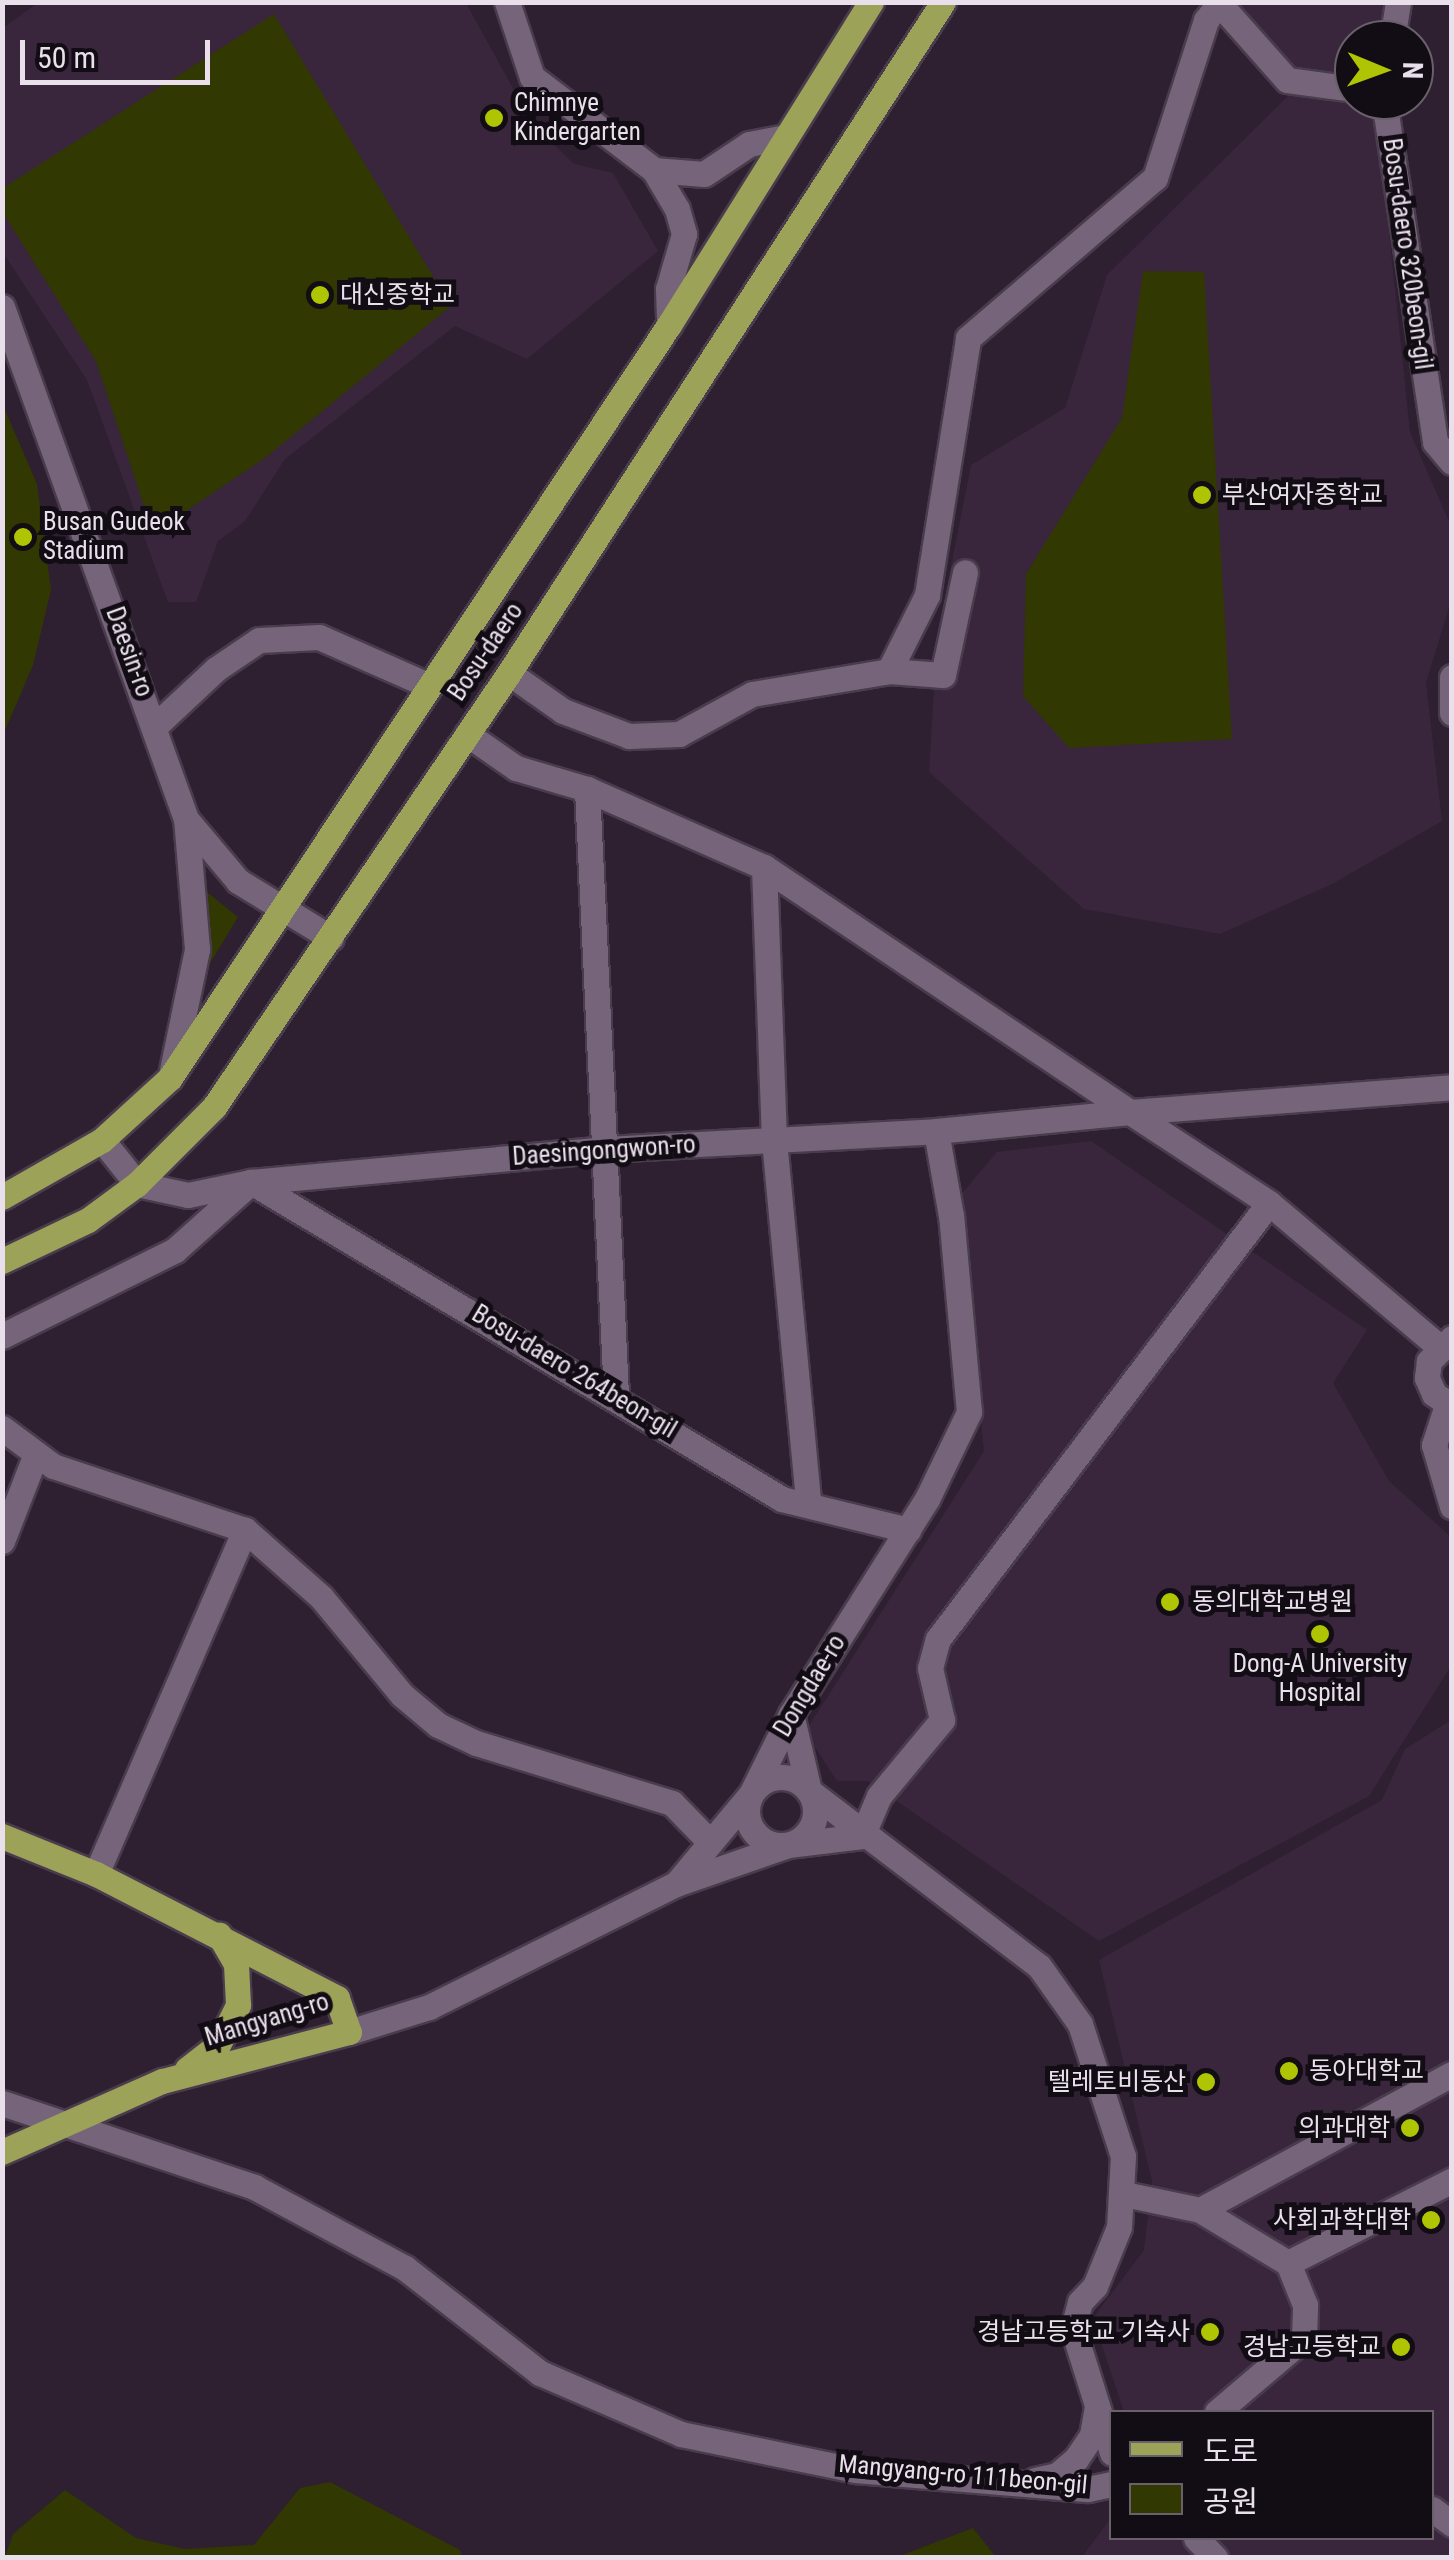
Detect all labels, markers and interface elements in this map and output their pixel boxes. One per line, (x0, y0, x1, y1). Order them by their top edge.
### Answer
scale bar (25, 20, 215, 82)
north arrow (1334, 20, 1434, 120)
text: 50 m (37, 40, 96, 75)
text: N (1396, 62, 1429, 79)
place label: Chimnye Kindergarten (514, 89, 641, 148)
marker: Chimnye Kindergarten (483, 107, 505, 129)
street label: Bosu-daero 320beon-gil (1376, 136, 1438, 372)
place label: 대신중학교 (340, 280, 455, 310)
marker: 대신중학교 (309, 284, 331, 306)
place label: 부산여자중학교 (1222, 480, 1383, 510)
marker: 부산여자중학교 (1191, 484, 1213, 506)
place label: Busan Gudeok Stadium (43, 508, 185, 567)
marker: Busan Gudeok Stadium (12, 526, 34, 548)
street label: Bosu-daero (442, 597, 530, 707)
street label: Daesin-ro (99, 603, 159, 701)
street label: Daesingongwon-ro (511, 1130, 697, 1172)
street label: Bosu-daero 264beon-gil (466, 1299, 682, 1445)
place label: 동의대학교병원 (1192, 1587, 1353, 1617)
marker: 동의대학교병원 (1157, 1589, 1183, 1615)
marker: Dong-A University Hospital (1309, 1623, 1331, 1645)
street label: Dongdae-ro (768, 1630, 852, 1742)
place label: Dong-A University Hospital (1233, 1650, 1407, 1709)
street label: Mangyang-ro (201, 1987, 333, 2053)
place label: 동아대학교 (1309, 2056, 1424, 2086)
marker: 동아대학교 (1278, 2060, 1300, 2082)
place label: 텔레토비동산 (1048, 2067, 1186, 2097)
marker: 텔레토비동산 (1195, 2071, 1217, 2093)
place label: 의과대학 (1298, 2113, 1390, 2143)
marker: 의과대학 (1399, 2117, 1421, 2139)
place label: 사회과학대학 (1273, 2205, 1411, 2235)
marker: 사회과학대학 (1420, 2209, 1442, 2231)
place label: 경남고등학교 기숙사 (977, 2317, 1190, 2347)
marker: 경남고등학교 기숙사 (1199, 2321, 1221, 2343)
place label: 경남고등학교 (1243, 2332, 1381, 2362)
marker: 경남고등학교 (1390, 2336, 1412, 2358)
legend (1109, 2410, 1434, 2540)
text: 도로 (1203, 2434, 1258, 2469)
street label: Mangyang-ro 111beon-gil (837, 2449, 1089, 2501)
text: 공원 (1203, 2484, 1258, 2519)

